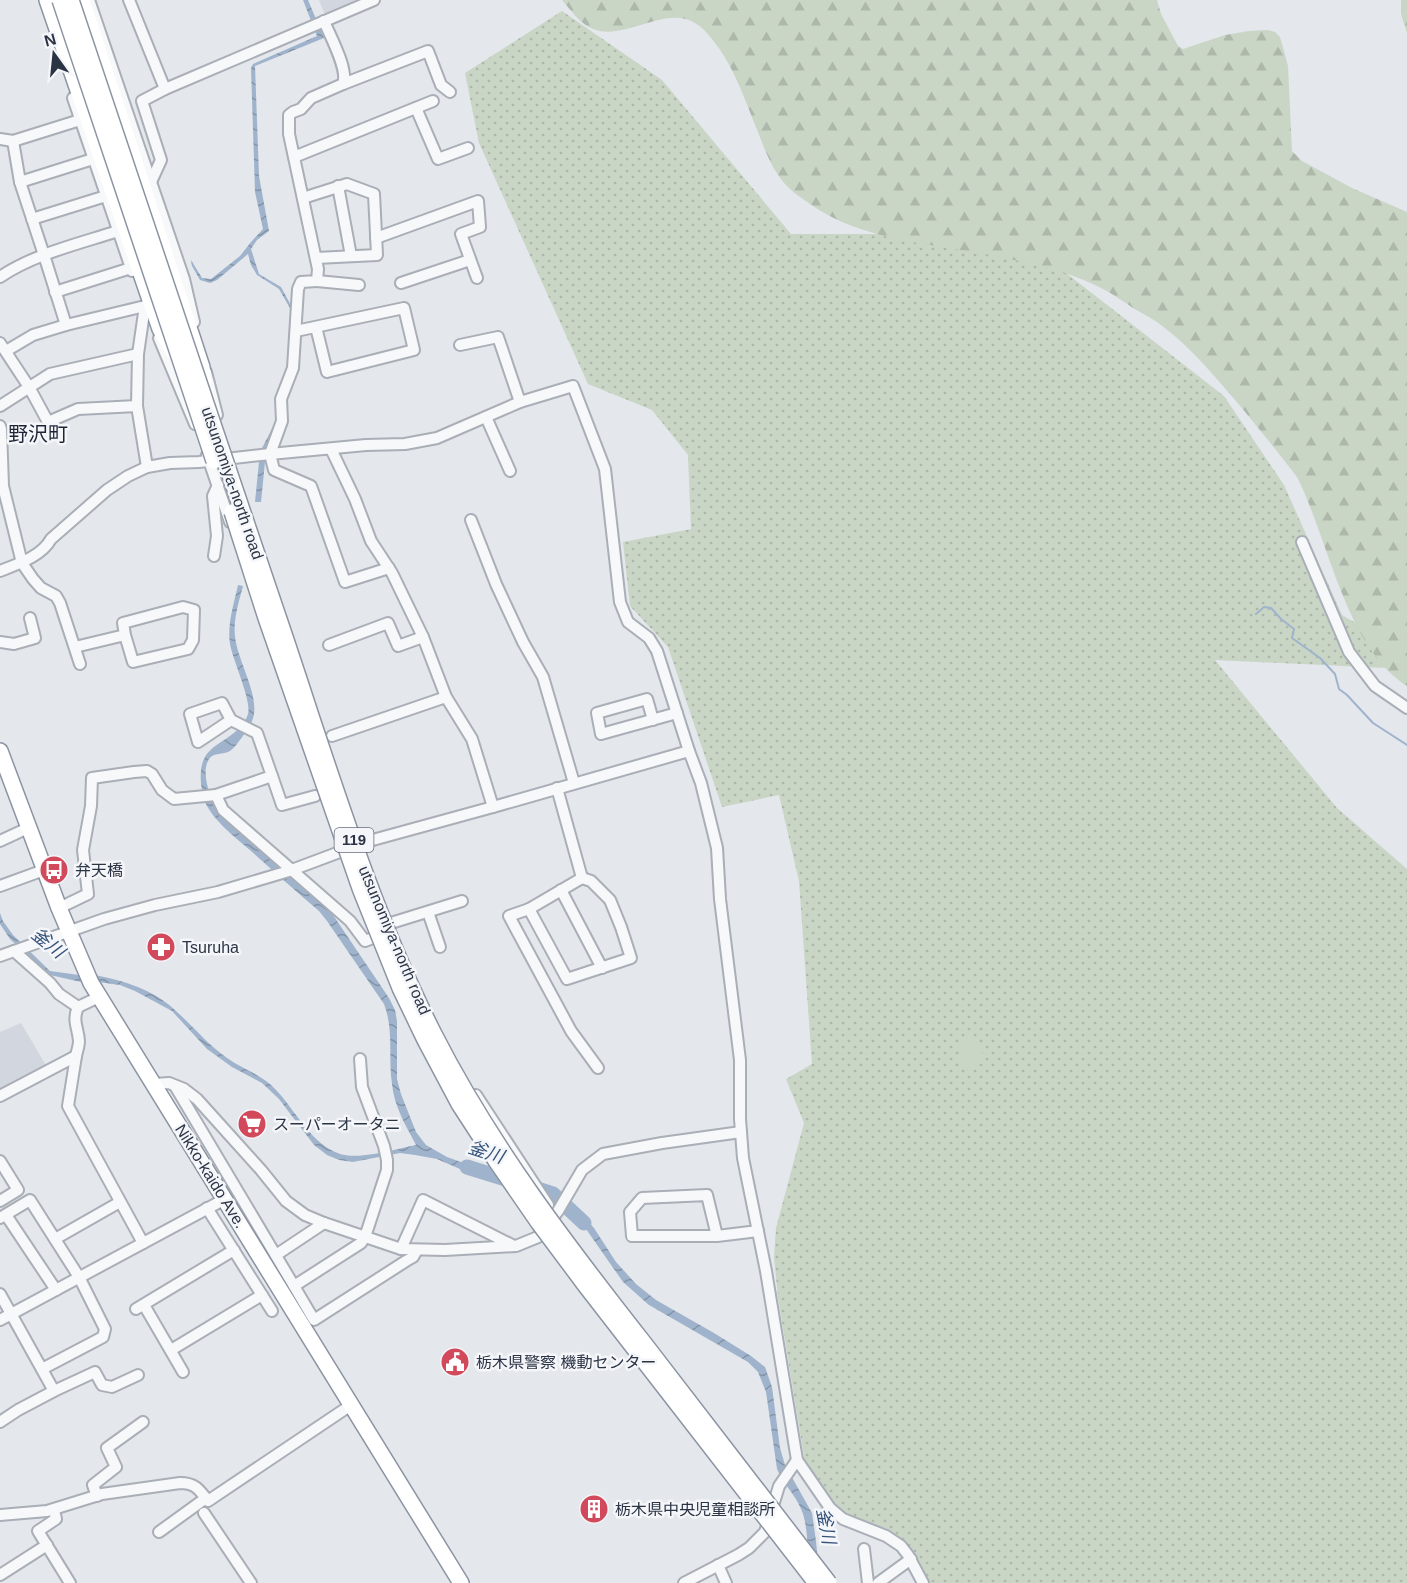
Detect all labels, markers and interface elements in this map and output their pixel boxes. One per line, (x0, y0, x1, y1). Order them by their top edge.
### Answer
north arrow (24, 24, 84, 84)
text: N (42, 30, 58, 50)
street label: utsunomiya-north road (198, 405, 267, 562)
district label: 野沢町 (8, 423, 68, 445)
road number: 119 (334, 828, 374, 852)
bus stop icon: 弁天橋 (38, 854, 70, 886)
place label: 弁天橋 (75, 862, 123, 879)
street label: utsunomiya-north road (355, 863, 434, 1017)
water label: 釜川 (28, 924, 70, 963)
pharmacy icon: Tsuruha (145, 931, 177, 963)
place label: Tsuruha (182, 939, 239, 956)
supermarket icon: スーパーオータニ (236, 1108, 268, 1140)
place label: スーパーオータニ (273, 1116, 401, 1133)
street label: Nikko-kaido Ave. (172, 1121, 249, 1231)
water label: 釜川 (466, 1137, 508, 1168)
public building icon: 栃木県警察 機動センター (439, 1346, 471, 1378)
place label: 栃木県警察 機動センター (476, 1354, 656, 1371)
building icon: 栃木県中央児童相談所 (578, 1493, 610, 1525)
place label: 栃木県中央児童相談所 (615, 1501, 775, 1518)
water label: 釜川 (813, 1506, 840, 1548)

